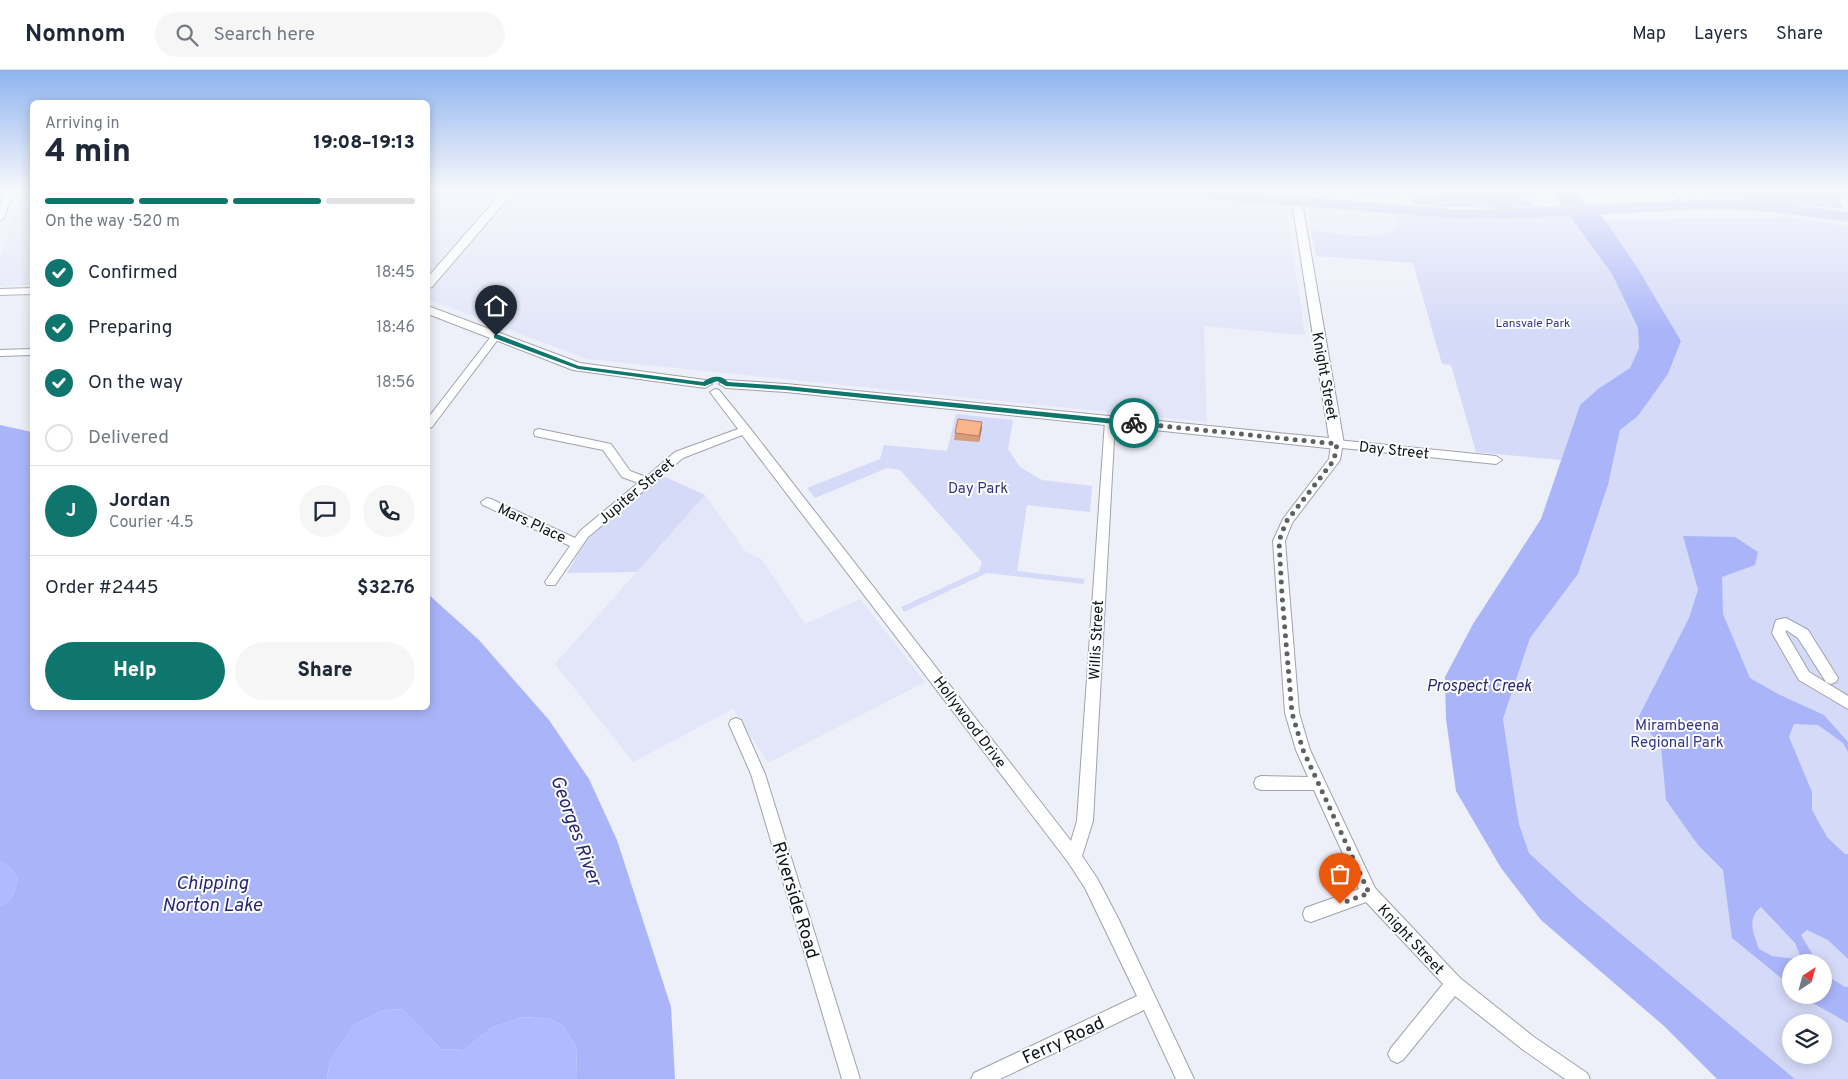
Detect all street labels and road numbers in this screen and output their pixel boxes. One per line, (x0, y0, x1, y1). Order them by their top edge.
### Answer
street label: Knight Street (1306, 331, 1341, 422)
street label: Day Street (1358, 438, 1430, 465)
street label: Jupiter Street (595, 455, 679, 529)
street label: Mars Place (494, 500, 569, 548)
street label: Willis Street (1086, 600, 1109, 680)
street label: Hollywood Drive (928, 673, 1009, 773)
street label: Riverside Road (766, 839, 823, 962)
street label: Knight Street (1372, 901, 1447, 979)
street label: Ferry Road (1019, 1012, 1108, 1070)

